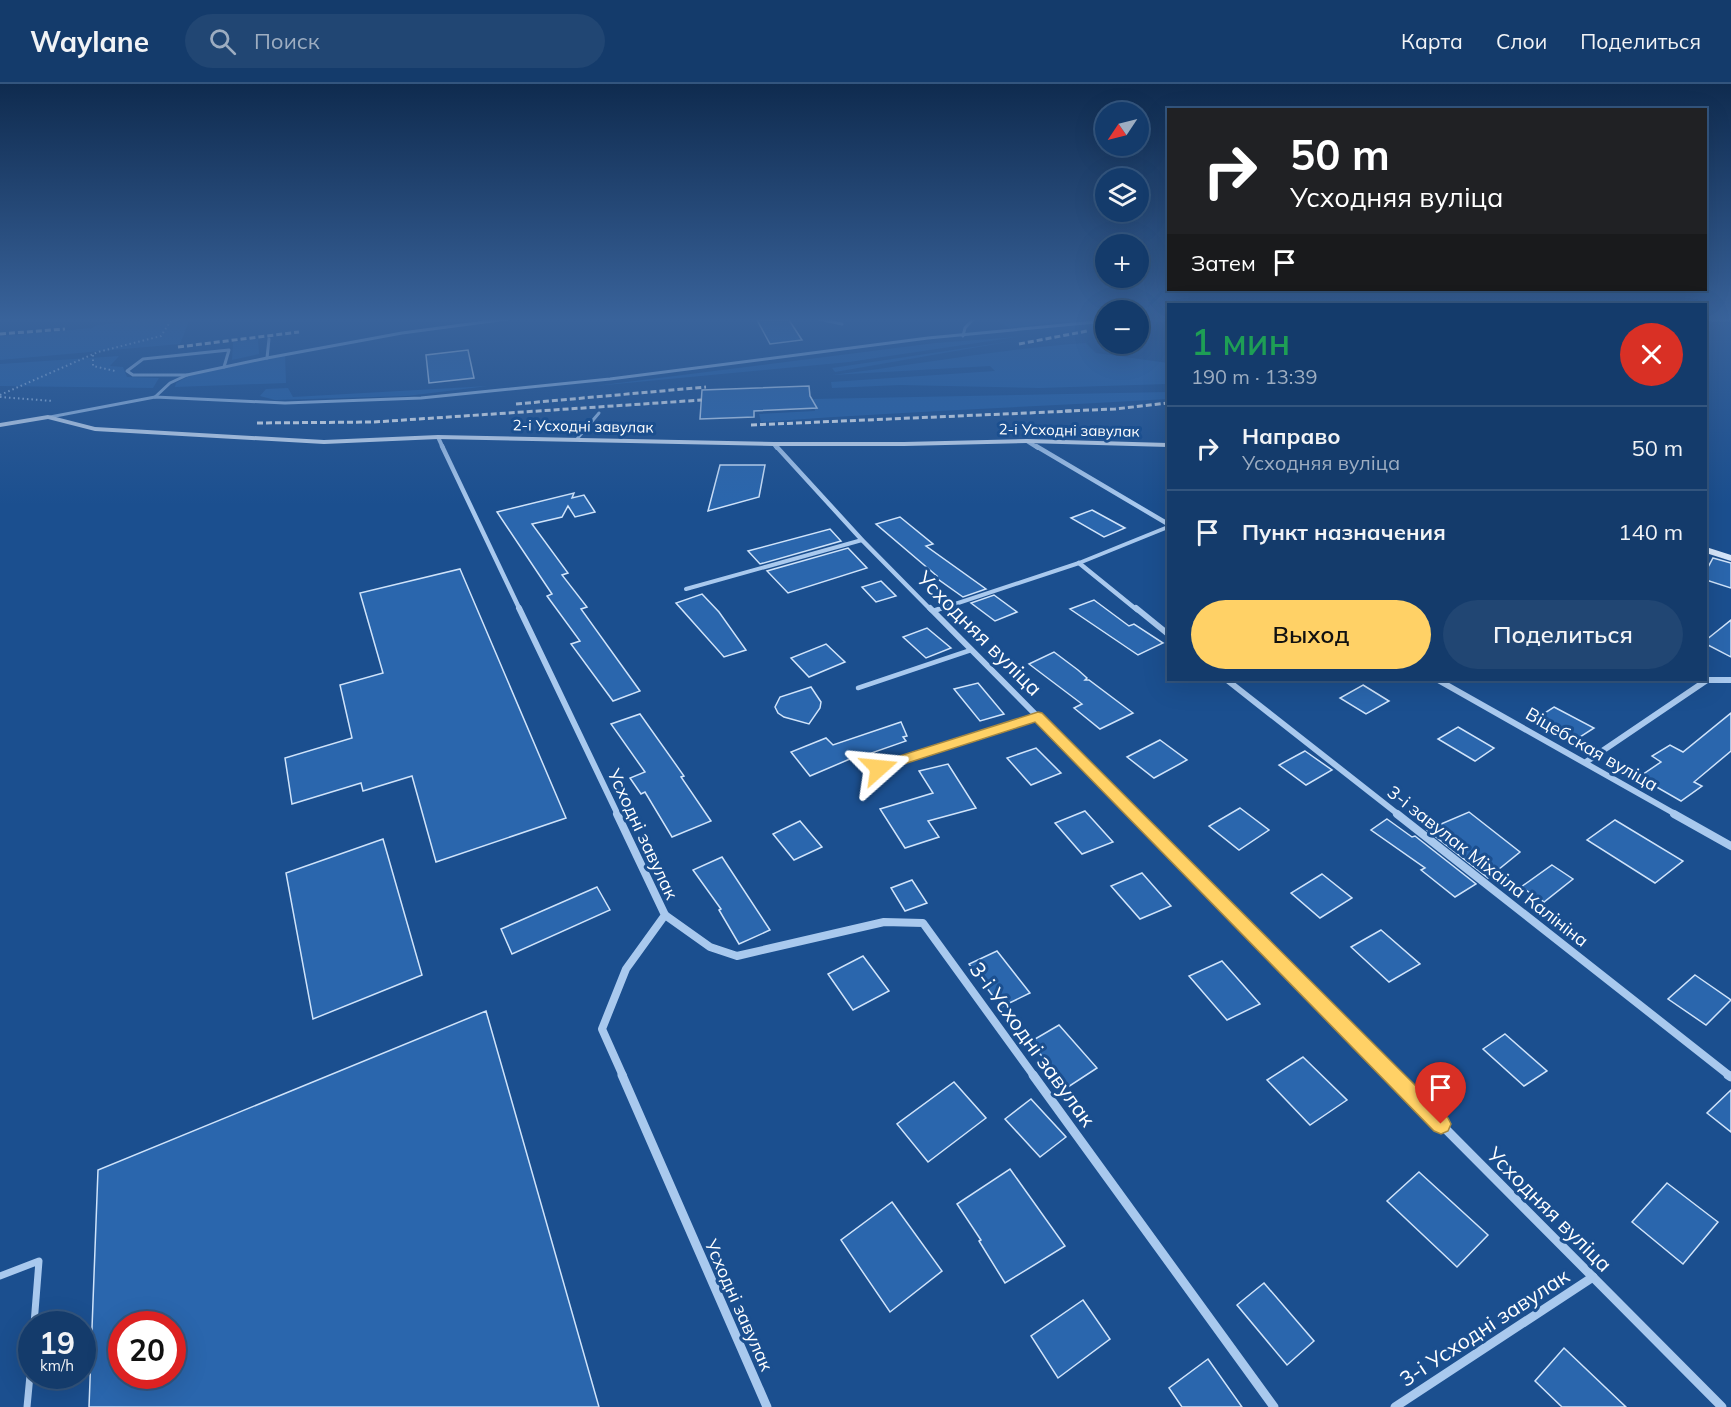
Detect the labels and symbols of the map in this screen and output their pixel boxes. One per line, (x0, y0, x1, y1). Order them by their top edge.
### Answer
north arrow (1095, 102, 1149, 156)
street label: 2-і Усходні завулак (512, 415, 655, 437)
street label: 2-і Усходні завулак (998, 419, 1141, 441)
street label: Усходняя вуліца (911, 564, 1048, 701)
street label: Віцебская вуліца (1522, 702, 1662, 796)
position arrow (847, 736, 911, 800)
street label: Усходні завулак (602, 764, 683, 903)
street label: 3-і завулак Міхаіла Калініна (1383, 780, 1593, 952)
street label: 3-і Усходні завулак (964, 957, 1102, 1132)
pin (1415, 1062, 1466, 1124)
street label: Усходняя вуліца (1481, 1140, 1618, 1277)
street label: Усходні завулак (699, 1235, 778, 1375)
street label: 3-і Усходні завулак (1394, 1262, 1574, 1392)
speed limit sign: 20 (108, 1311, 186, 1389)

